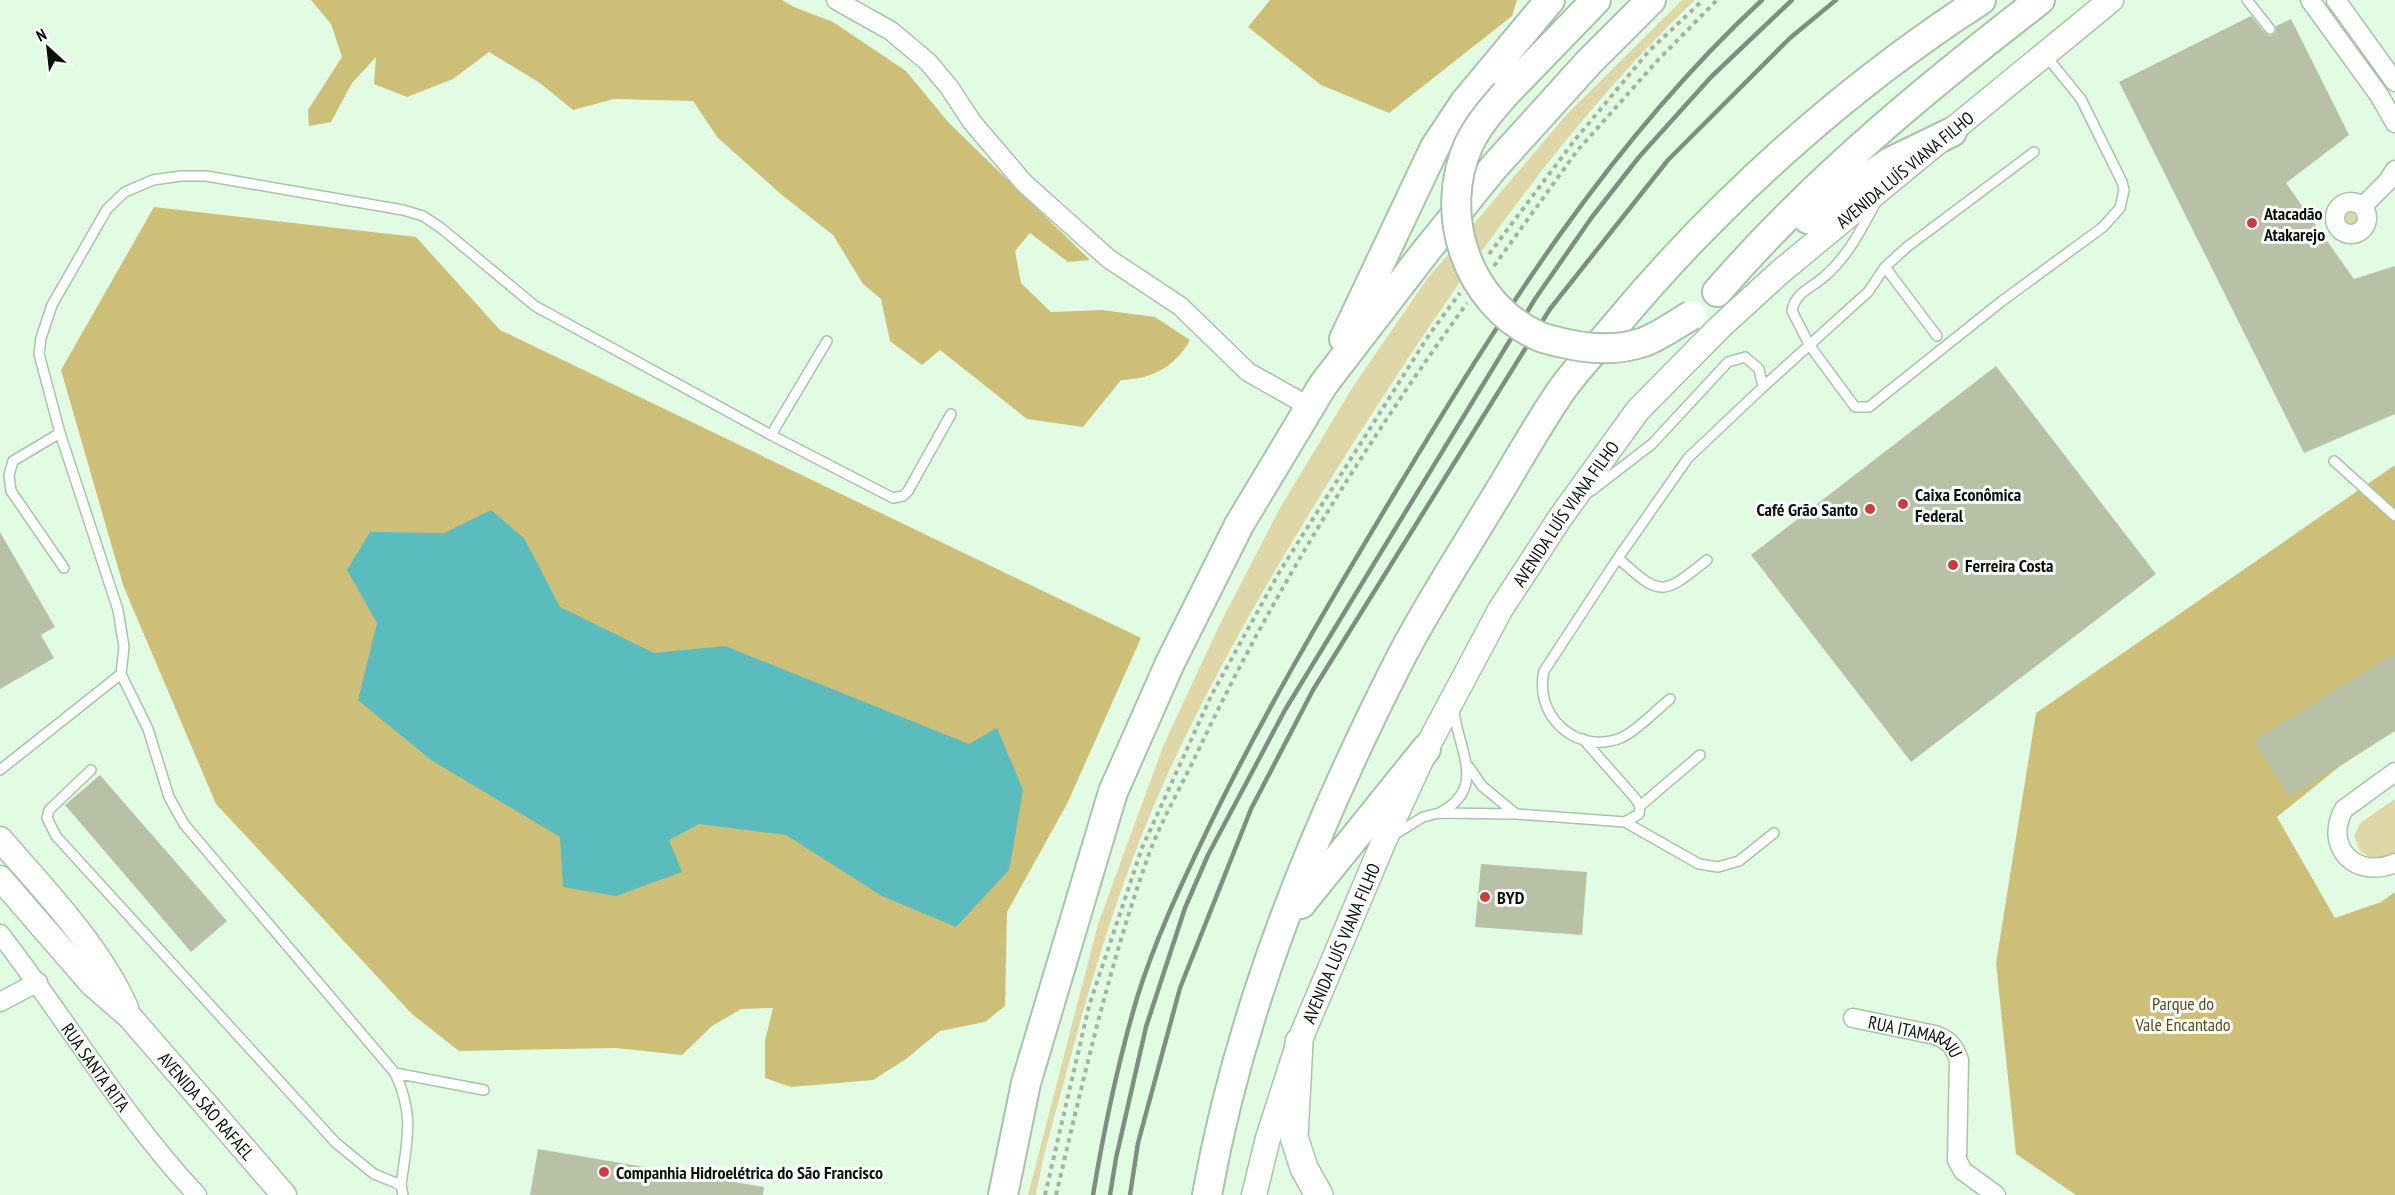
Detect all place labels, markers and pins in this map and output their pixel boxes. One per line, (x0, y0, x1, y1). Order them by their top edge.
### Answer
place label: Atacadão Atakarejo (2263, 202, 2325, 246)
marker: Atacadão Atakarejo (2245, 216, 2259, 230)
place label: Caixa Econômica Federal (1915, 483, 2021, 527)
marker: Caixa Econômica Federal (1896, 497, 1910, 511)
place label: Café Grão Santo (1756, 498, 1858, 521)
marker: Café Grão Santo (1863, 502, 1877, 516)
place label: Ferreira Costa (1965, 554, 2053, 577)
marker: Ferreira Costa (1946, 558, 1960, 572)
place label: BYD (1497, 886, 1525, 909)
marker: BYD (1478, 890, 1492, 904)
place label: Companhia Hidroelétrica do São Francisco (616, 1161, 883, 1184)
marker: Companhia Hidroelétrica do São Francisco (597, 1165, 611, 1179)

